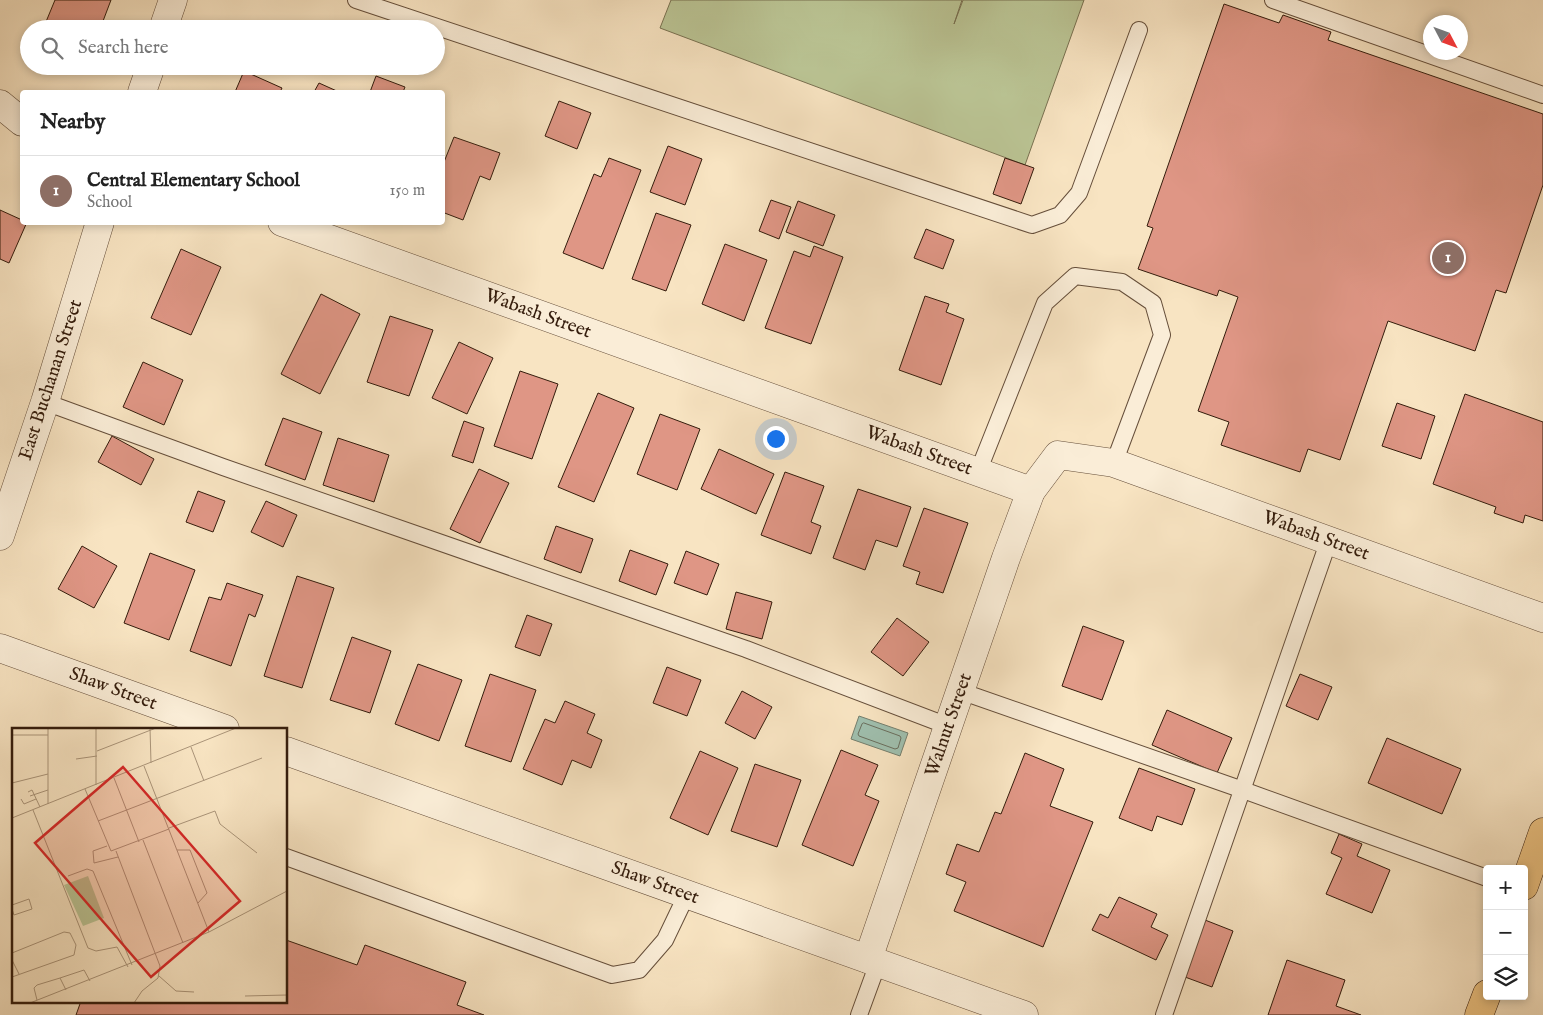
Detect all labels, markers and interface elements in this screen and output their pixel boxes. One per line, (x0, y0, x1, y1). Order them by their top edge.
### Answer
north arrow (1423, 15, 1468, 60)
search box (20, 20, 445, 75)
icon: search (38, 34, 66, 62)
text: Search here (78, 36, 169, 60)
text: Nearby (40, 109, 105, 136)
text: Central Elementary School (87, 169, 300, 193)
text: 1 (53, 181, 59, 201)
text: 150 m (390, 181, 425, 201)
text: School (87, 193, 132, 213)
pin: 1 (1432, 239, 1464, 277)
street label: Wabash Street (481, 284, 595, 345)
street label: East Buchanan Street (14, 296, 88, 463)
street label: Wabash Street (862, 421, 976, 482)
your location (763, 426, 789, 452)
street label: Wabash Street (1259, 506, 1373, 567)
street label: Shaw Street (66, 662, 161, 716)
street label: Walnut Street (920, 670, 978, 780)
inset map (12, 728, 288, 1002)
street label: Shaw Street (608, 856, 703, 910)
map controls (1483, 865, 1528, 1000)
button: + (1483, 865, 1528, 910)
button: − (1483, 910, 1528, 955)
button: layers (1483, 955, 1528, 1000)

